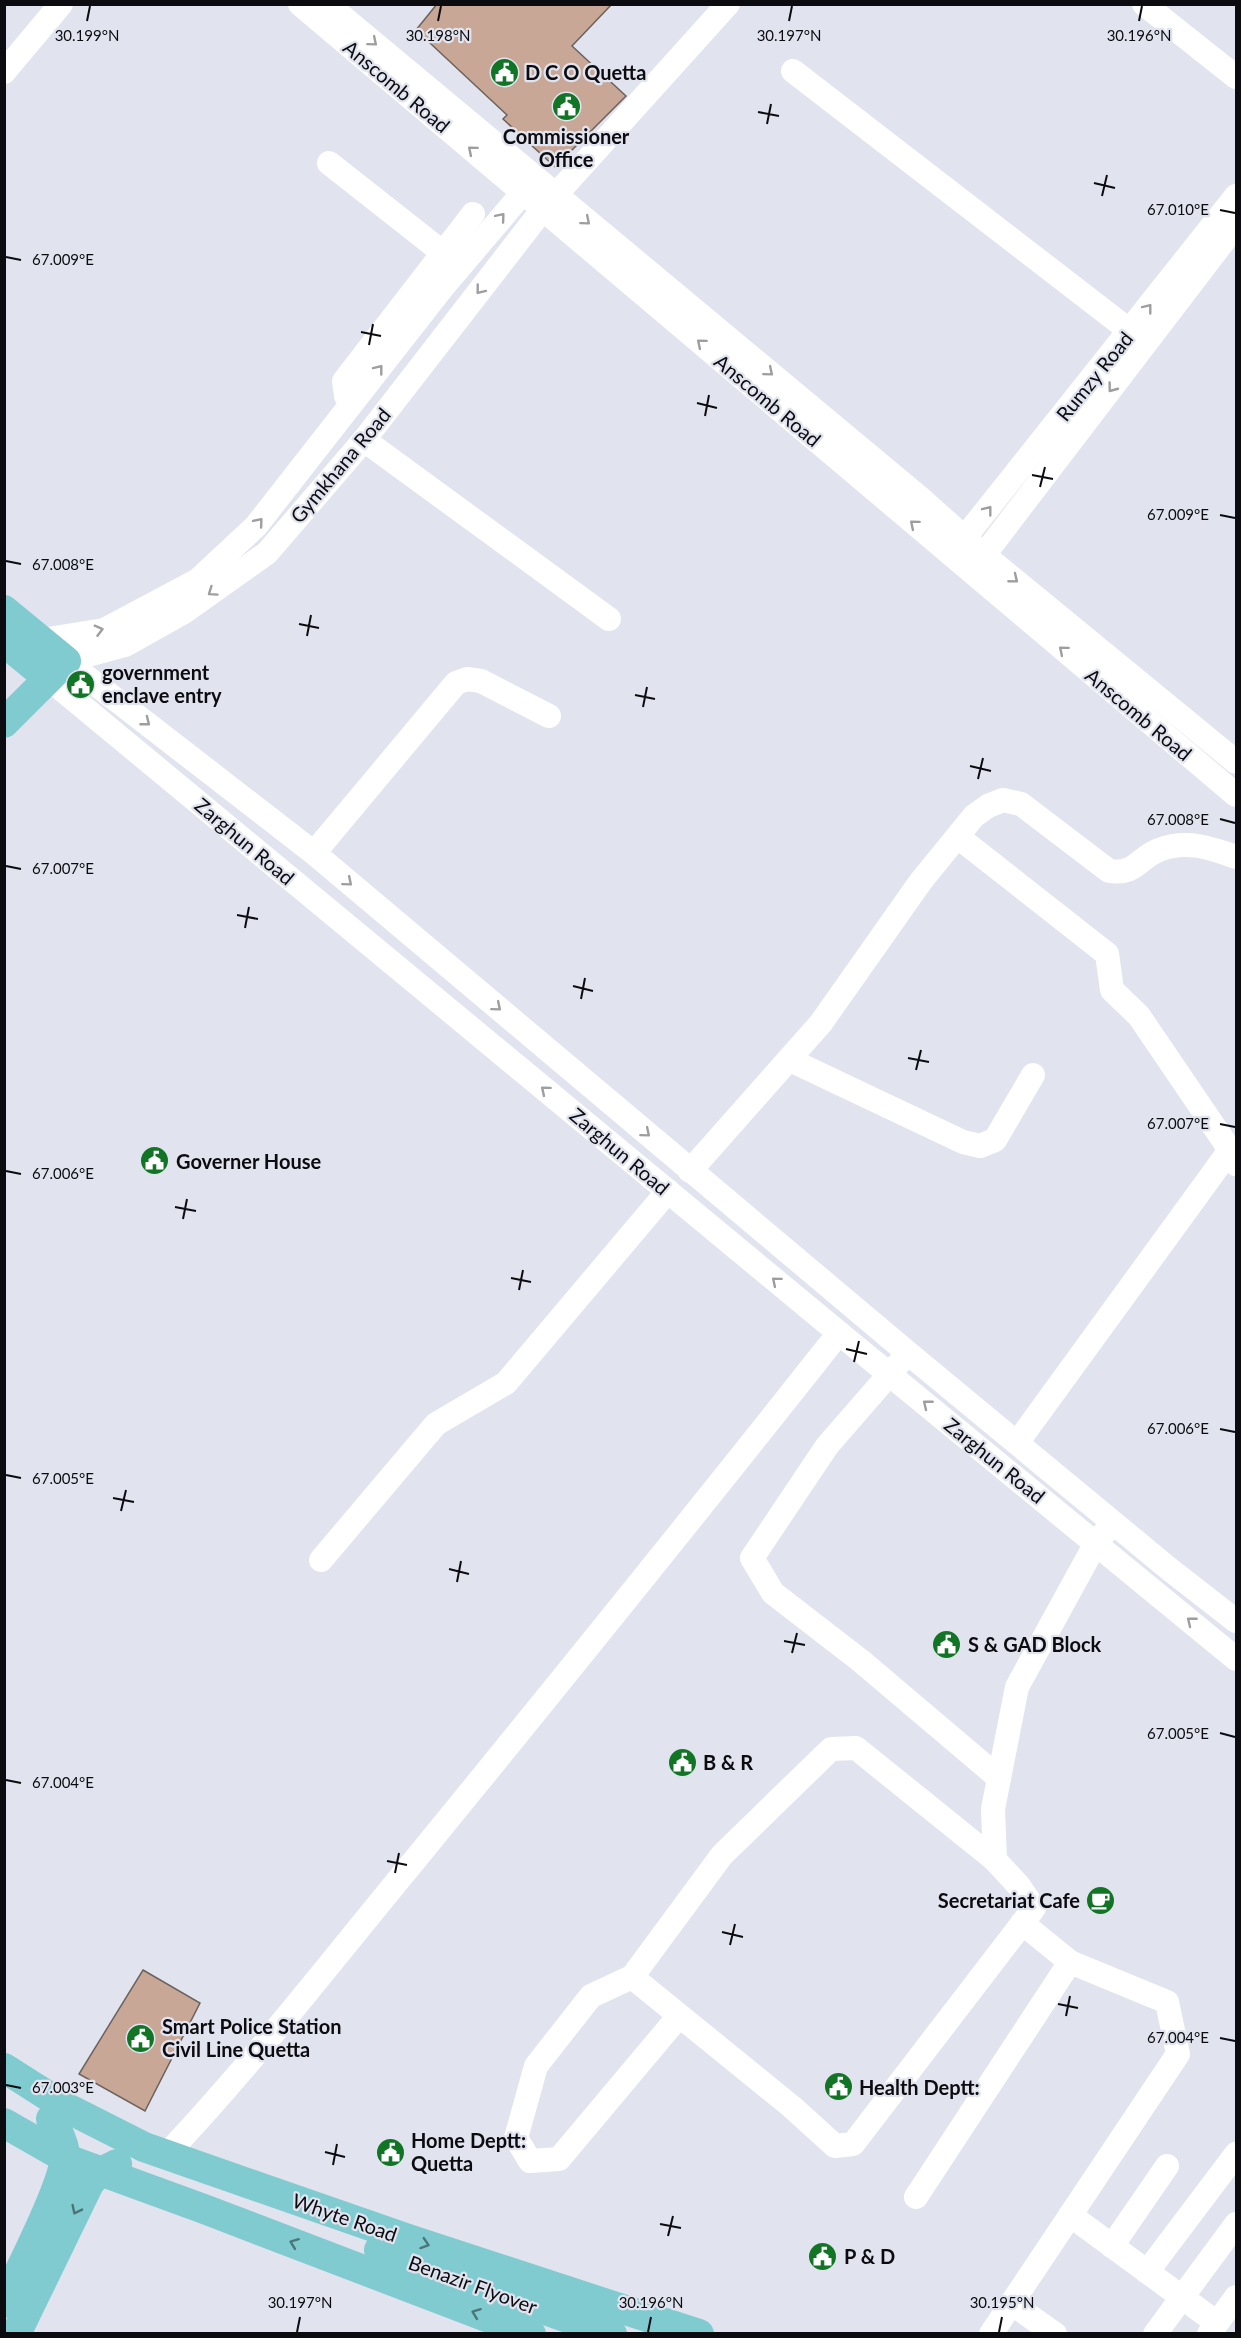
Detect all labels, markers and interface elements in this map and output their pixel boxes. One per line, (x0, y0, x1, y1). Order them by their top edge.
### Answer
text: 30.199°N (55, 26, 119, 44)
text: 30.198°N (406, 26, 470, 44)
text: 30.197°N (757, 26, 821, 44)
text: 30.196°N (1107, 26, 1171, 44)
one-way arrow (366, 34, 377, 45)
street label: Anscomb Road (339, 35, 455, 137)
public building icon: D C O Quetta (488, 56, 520, 88)
place label: D C O Quetta (525, 60, 646, 84)
public building icon: Commissioner Office (550, 90, 582, 122)
place label: Commissioner Office (503, 124, 630, 171)
one-way arrow (468, 146, 479, 157)
text: 67.010°E (1147, 200, 1209, 218)
one-way arrow (494, 213, 505, 224)
one-way arrow (579, 214, 590, 225)
text: 67.009°E (32, 250, 94, 268)
one-way arrow (476, 284, 487, 295)
one-way arrow (1141, 304, 1152, 315)
street label: Rumzy Road (1051, 326, 1137, 426)
one-way arrow (697, 340, 708, 351)
street label: Anscomb Road (710, 349, 826, 451)
one-way arrow (371, 365, 382, 376)
one-way arrow (762, 365, 773, 376)
one-way arrow (1108, 381, 1119, 392)
street label: Gymkhana Road (285, 403, 395, 527)
text: 67.009°E (1147, 505, 1209, 523)
one-way arrow (980, 506, 991, 517)
one-way arrow (251, 518, 262, 529)
one-way arrow (910, 520, 921, 531)
text: 67.008°E (32, 555, 94, 573)
one-way arrow (1007, 572, 1018, 583)
one-way arrow (208, 585, 219, 596)
one-way arrow (93, 625, 104, 637)
one-way arrow (1059, 646, 1070, 657)
place label: government enclave entry (102, 660, 222, 707)
street label: Anscomb Road (1081, 663, 1197, 765)
public building icon: government enclave entry (65, 668, 97, 700)
one-way arrow (139, 715, 150, 726)
street label: Zarghun Road (190, 792, 300, 890)
text: 67.008°E (1147, 810, 1209, 828)
text: 67.007°E (32, 859, 94, 877)
one-way arrow (341, 874, 352, 885)
one-way arrow (490, 1000, 501, 1011)
one-way arrow (541, 1086, 552, 1097)
street label: Zarghun Road (565, 1102, 675, 1200)
text: 67.007°E (1147, 1114, 1209, 1132)
one-way arrow (639, 1126, 650, 1137)
public building icon: Governer House (139, 1145, 171, 1177)
place label: Governer House (176, 1149, 321, 1173)
text: 67.006°E (32, 1164, 94, 1182)
one-way arrow (772, 1277, 783, 1288)
one-way arrow (923, 1401, 934, 1412)
street label: Zarghun Road (940, 1412, 1050, 1508)
text: 67.006°E (1147, 1419, 1209, 1437)
text: 67.005°E (32, 1469, 94, 1487)
one-way arrow (1187, 1618, 1198, 1629)
public building icon: S & GAD Block (931, 1628, 963, 1660)
place label: S & GAD Block (968, 1632, 1102, 1656)
text: 67.005°E (1147, 1724, 1209, 1742)
public building icon: B & R (666, 1746, 698, 1778)
place label: B & R (703, 1750, 753, 1774)
text: 67.004°E (32, 1773, 94, 1791)
cafe icon: Secretariat Cafe (1085, 1884, 1117, 1916)
place label: Secretariat Cafe (938, 1888, 1080, 1912)
place label: Smart Police Station Civil Line Quetta (162, 2014, 342, 2061)
public building icon: Smart Police Station Civil Line Quetta (125, 2022, 157, 2054)
text: 67.004°E (1147, 2028, 1209, 2046)
public building icon: Health Deptt: (822, 2071, 854, 2103)
place label: Health Deptt: (859, 2075, 980, 2099)
text: 67.003°E (32, 2078, 94, 2096)
place label: Home Deptt: Quetta (411, 2128, 526, 2175)
public building icon: Home Deptt: Quetta (374, 2136, 406, 2168)
street label: Whyte Road (290, 2188, 400, 2246)
one-way arrow (72, 2204, 84, 2215)
one-way arrow (419, 2237, 430, 2249)
one-way arrow (289, 2238, 300, 2250)
public building icon: P & D (807, 2240, 839, 2272)
place label: P & D (844, 2244, 895, 2268)
street label: Benazir Flyover (405, 2250, 541, 2319)
text: 30.197°N (268, 2293, 332, 2311)
text: 30.196°N (619, 2293, 683, 2311)
text: 30.195°N (970, 2293, 1034, 2311)
one-way arrow (471, 2307, 482, 2320)

